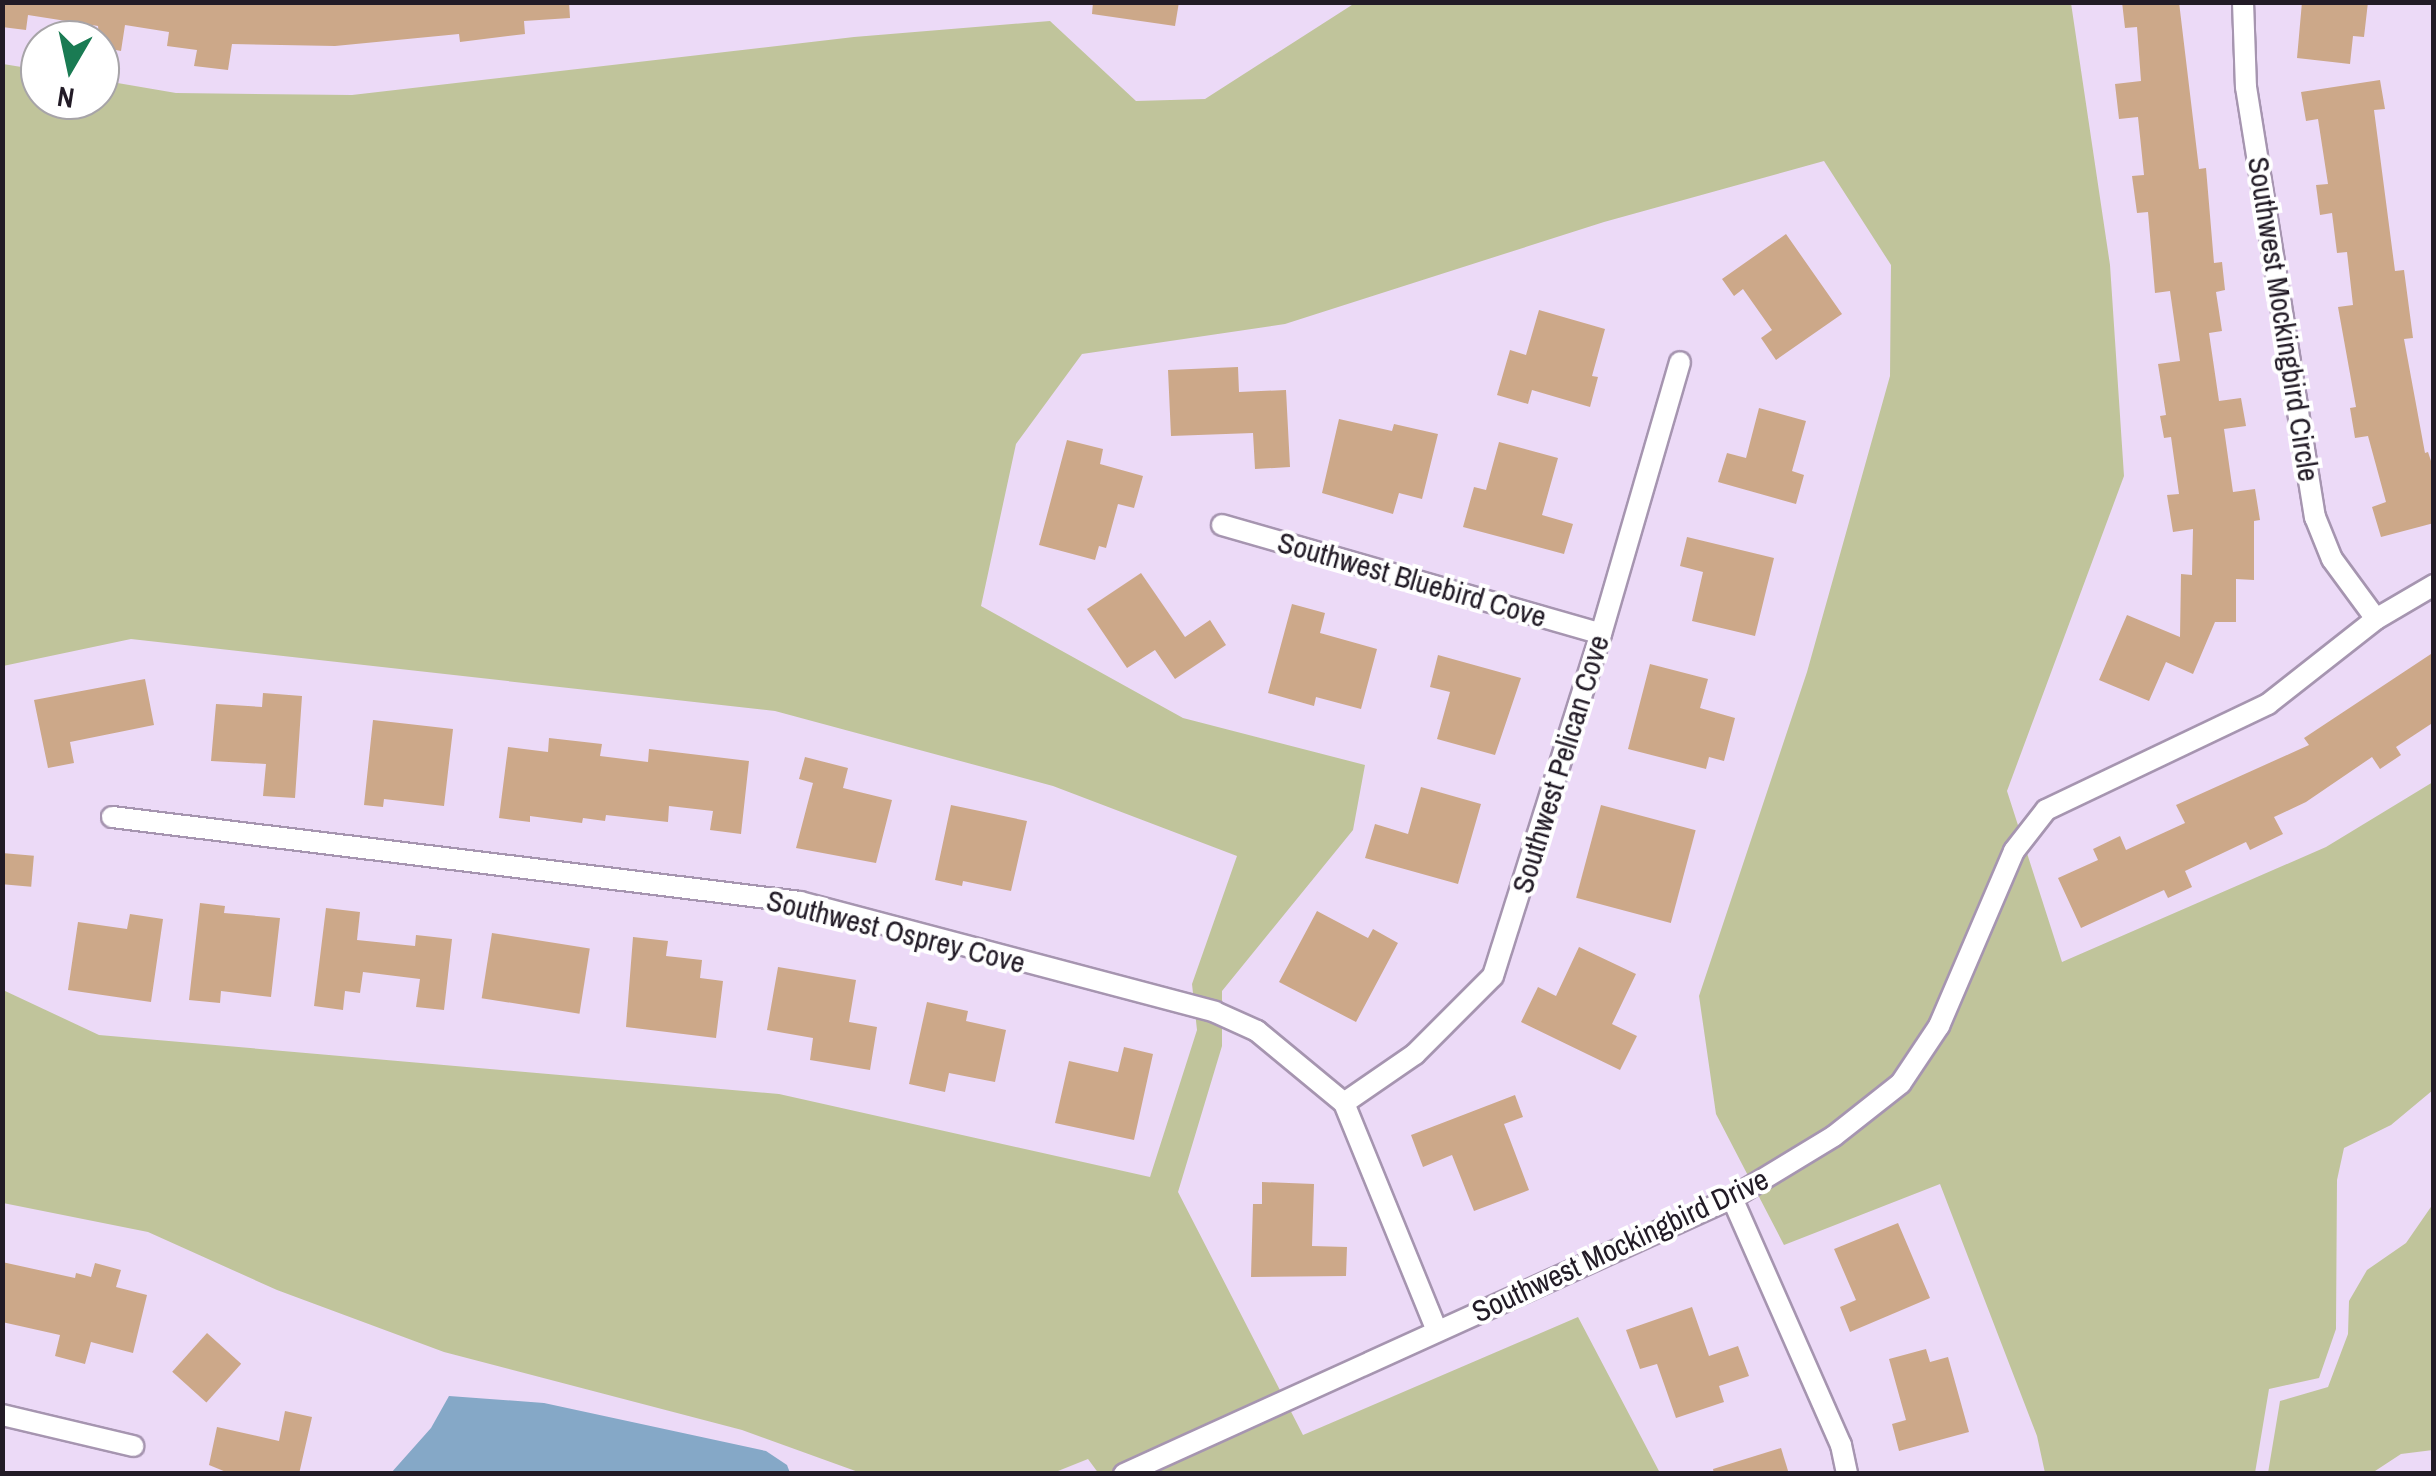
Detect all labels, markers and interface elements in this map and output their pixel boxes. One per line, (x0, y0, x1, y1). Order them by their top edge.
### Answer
north arrow (20, 20, 120, 120)
text: N (54, 78, 77, 118)
street label: Southwest Mockingbird Circle (2241, 154, 2327, 484)
street label: Southwest Bluebird Cove (1274, 523, 1550, 635)
street label: Southwest Pelican Cove (1504, 631, 1616, 897)
street label: Southwest Osprey Cove (763, 881, 1029, 981)
street label: Southwest Mockingbird Drive (1466, 1161, 1774, 1329)

